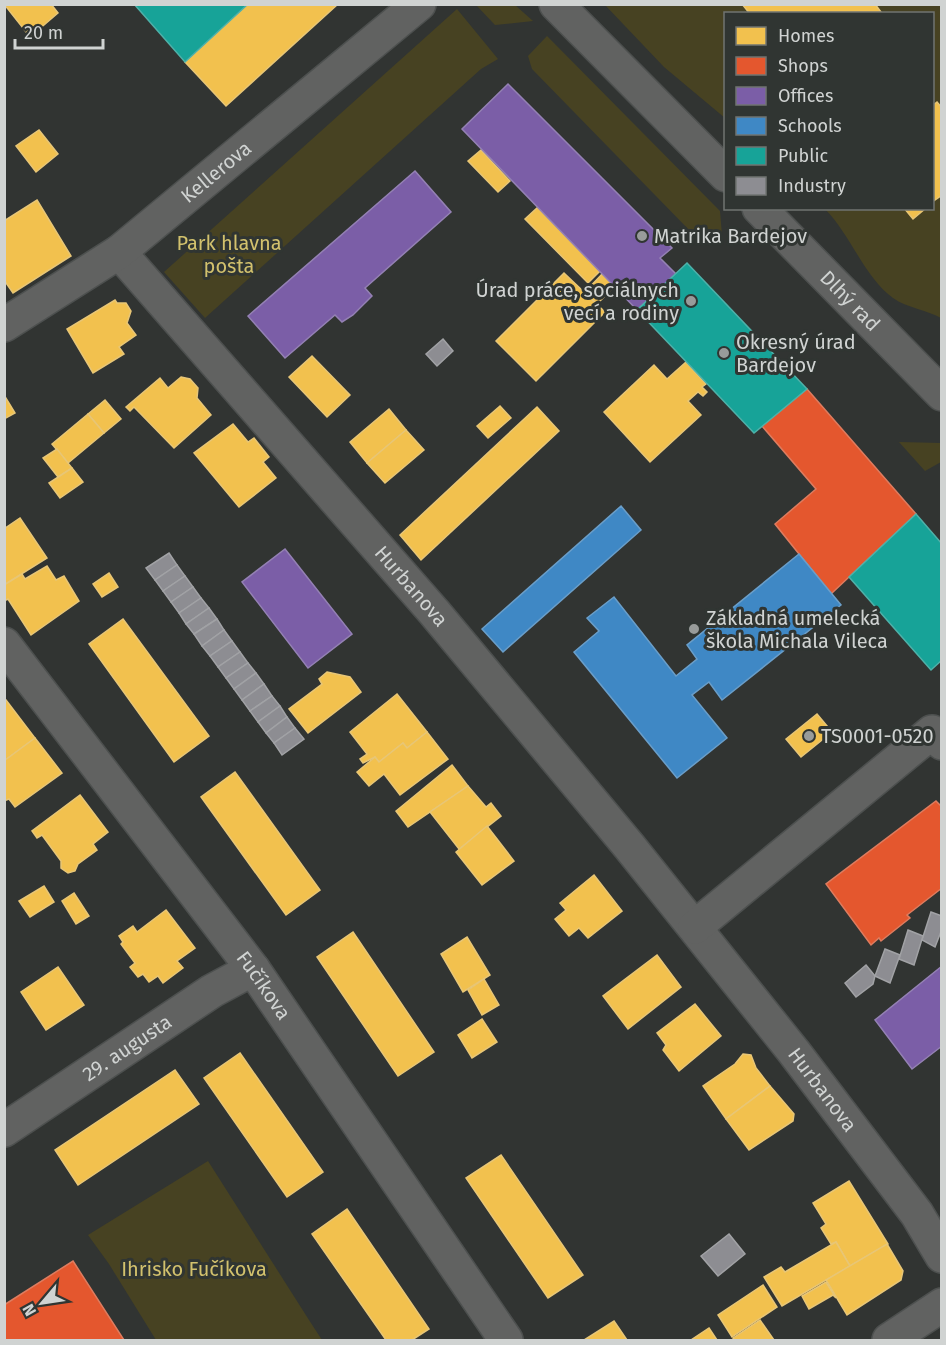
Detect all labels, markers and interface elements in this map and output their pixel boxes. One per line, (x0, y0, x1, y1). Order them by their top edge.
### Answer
scale bar (15, 12, 104, 50)
legend (724, 12, 934, 210)
text: 20 m (24, 22, 63, 44)
text: Homes (778, 25, 834, 47)
text: Shops (778, 55, 828, 77)
text: Offices (778, 85, 833, 107)
text: Schools (778, 115, 842, 137)
street label: Kellerova (176, 136, 256, 208)
text: Public (778, 145, 828, 167)
text: Industry (778, 175, 846, 197)
place label: Matrika Bardejov (654, 224, 807, 248)
marker: Matrika Bardejov (635, 229, 649, 243)
park label: Park hlavna pošta (176, 231, 282, 278)
street label: Dlhý rad (815, 265, 885, 336)
place label: Úrad práce, sociálnych vecí a rodiny (475, 278, 679, 325)
marker: Úrad práce, sociálnych vecí a rodiny (684, 294, 698, 308)
place label: Okresný úrad Bardejov (736, 330, 856, 377)
marker: Okresný úrad Bardejov (717, 346, 731, 360)
street label: Hurbanova (370, 541, 453, 631)
place label: Základná umelecká škola Michala Vileca (706, 606, 888, 653)
marker: Základná umelecká škola Michala Vileca (687, 622, 701, 636)
place label: TS0001-0520 (821, 724, 934, 748)
marker: TS0001-0520 (802, 729, 816, 743)
street label: Fučíkova (232, 946, 296, 1024)
street label: 29. augusta (78, 1009, 176, 1086)
street label: Hurbanova (783, 1043, 862, 1136)
park label: Ihrisko Fučíkova (121, 1257, 267, 1281)
north arrow (12, 1273, 72, 1333)
text: N (18, 1301, 40, 1319)

